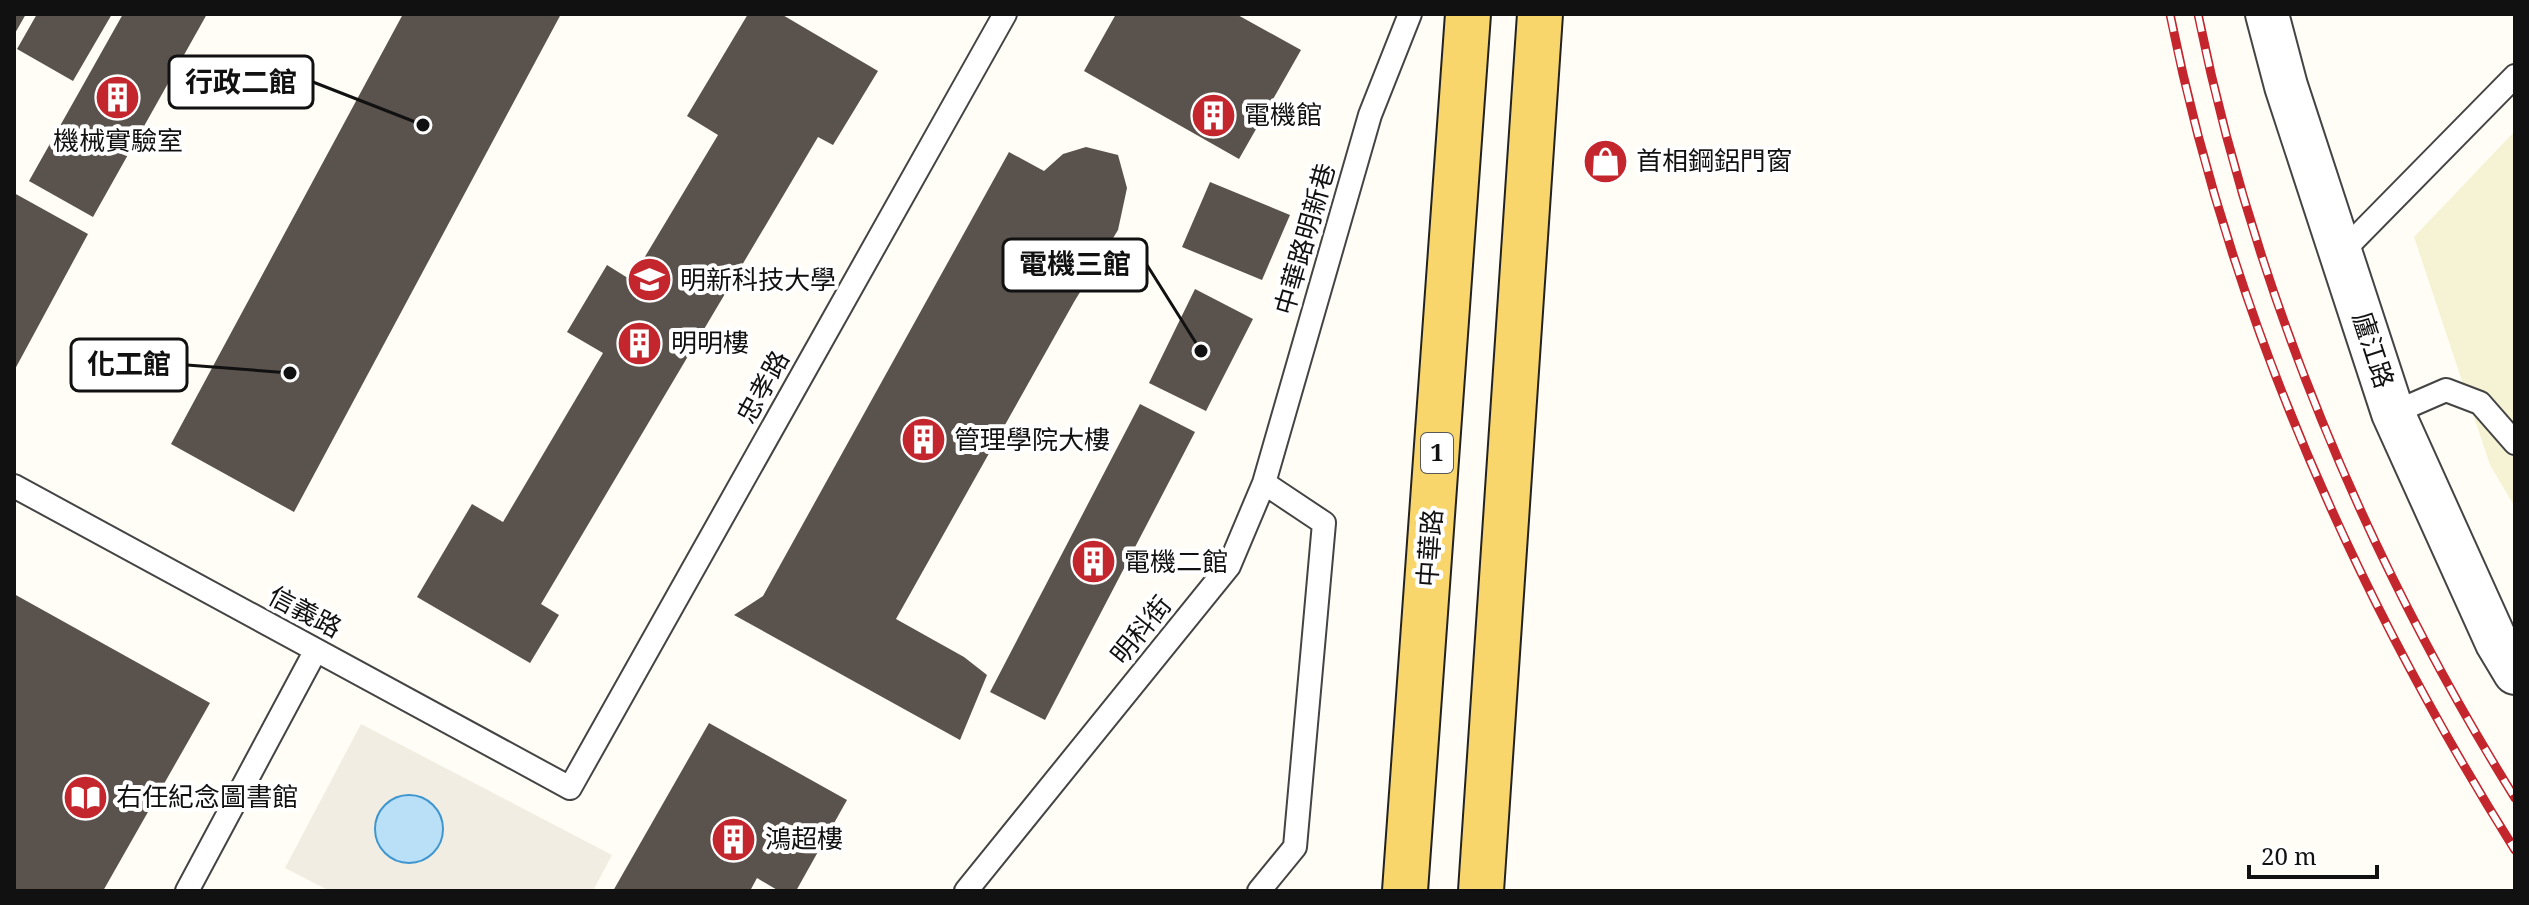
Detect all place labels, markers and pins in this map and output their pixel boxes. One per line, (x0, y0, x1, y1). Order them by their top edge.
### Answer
callout: 行政二館 (169, 56, 313, 108)
building icon: 機械實驗室 (94, 74, 142, 122)
building icon: 電機館 (1189, 91, 1237, 139)
place label: 電機館 (1244, 96, 1322, 132)
place label: 機械實驗室 (53, 122, 183, 158)
shop icon: 首相鋼鋁門窗 (1581, 137, 1629, 185)
place label: 首相鋼鋁門窗 (1636, 142, 1792, 178)
callout: 電機三館 (1003, 239, 1147, 291)
school or university icon: 明新科技大學 (625, 256, 673, 304)
place label: 明新科技大學 (680, 261, 836, 297)
building icon: 明明樓 (616, 319, 664, 367)
place label: 明明樓 (671, 324, 749, 360)
callout: 化工館 (71, 339, 187, 391)
building icon: 管理學院大樓 (899, 416, 947, 464)
place label: 管理學院大樓 (954, 421, 1110, 457)
building icon: 電機二館 (1069, 538, 1117, 586)
place label: 電機二館 (1124, 543, 1228, 579)
library icon: 右任紀念圖書館 (61, 773, 109, 821)
place label: 右任紀念圖書館 (116, 778, 298, 814)
building icon: 鴻超樓 (710, 815, 758, 863)
place label: 鴻超樓 (765, 820, 843, 856)

